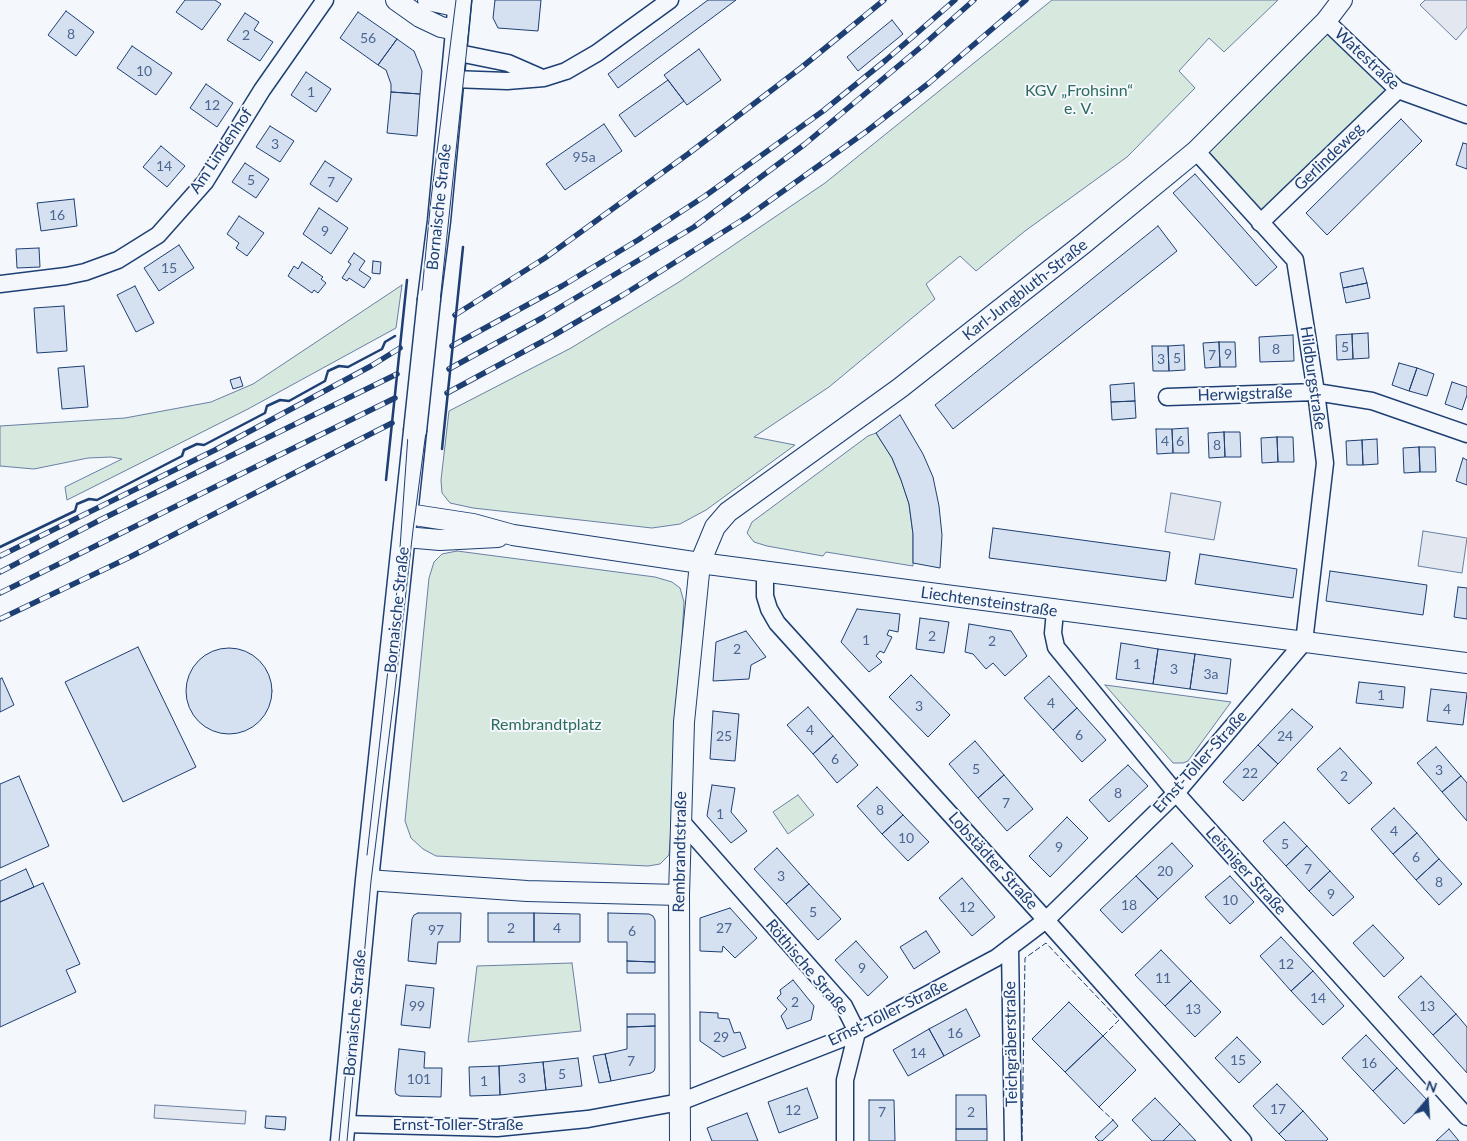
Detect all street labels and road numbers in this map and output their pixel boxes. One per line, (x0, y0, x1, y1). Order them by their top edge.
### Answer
street label: Watestraße (1331, 24, 1403, 94)
street label: Am Lindenhof (185, 105, 257, 197)
street label: Gerlindeweg (1290, 119, 1368, 195)
street label: Bornaische Straße (423, 143, 455, 271)
street label: Karl-Jungbluth-Straße (959, 235, 1091, 345)
street label: Hildburgstraße (1296, 325, 1330, 431)
street label: Herwigstraße (1197, 383, 1293, 405)
street label: Bornaische Straße (381, 546, 413, 674)
street label: Liechtensteinstraße (919, 583, 1059, 621)
street label: Ernst-Toller-Straße (1149, 707, 1251, 817)
street label: Rembrandtstraße (669, 791, 691, 913)
street label: Lobstädter Straße (944, 808, 1042, 914)
street label: Leisniger Straße (1202, 823, 1290, 919)
street label: Röthische Straße (762, 915, 852, 1019)
street label: Bornaische Straße (340, 949, 370, 1077)
street label: Ernst-Toller-Straße (825, 976, 951, 1050)
street label: Teichgräberstraße (1000, 981, 1022, 1107)
street label: Ernst-Toller-Straße (393, 1115, 523, 1135)

